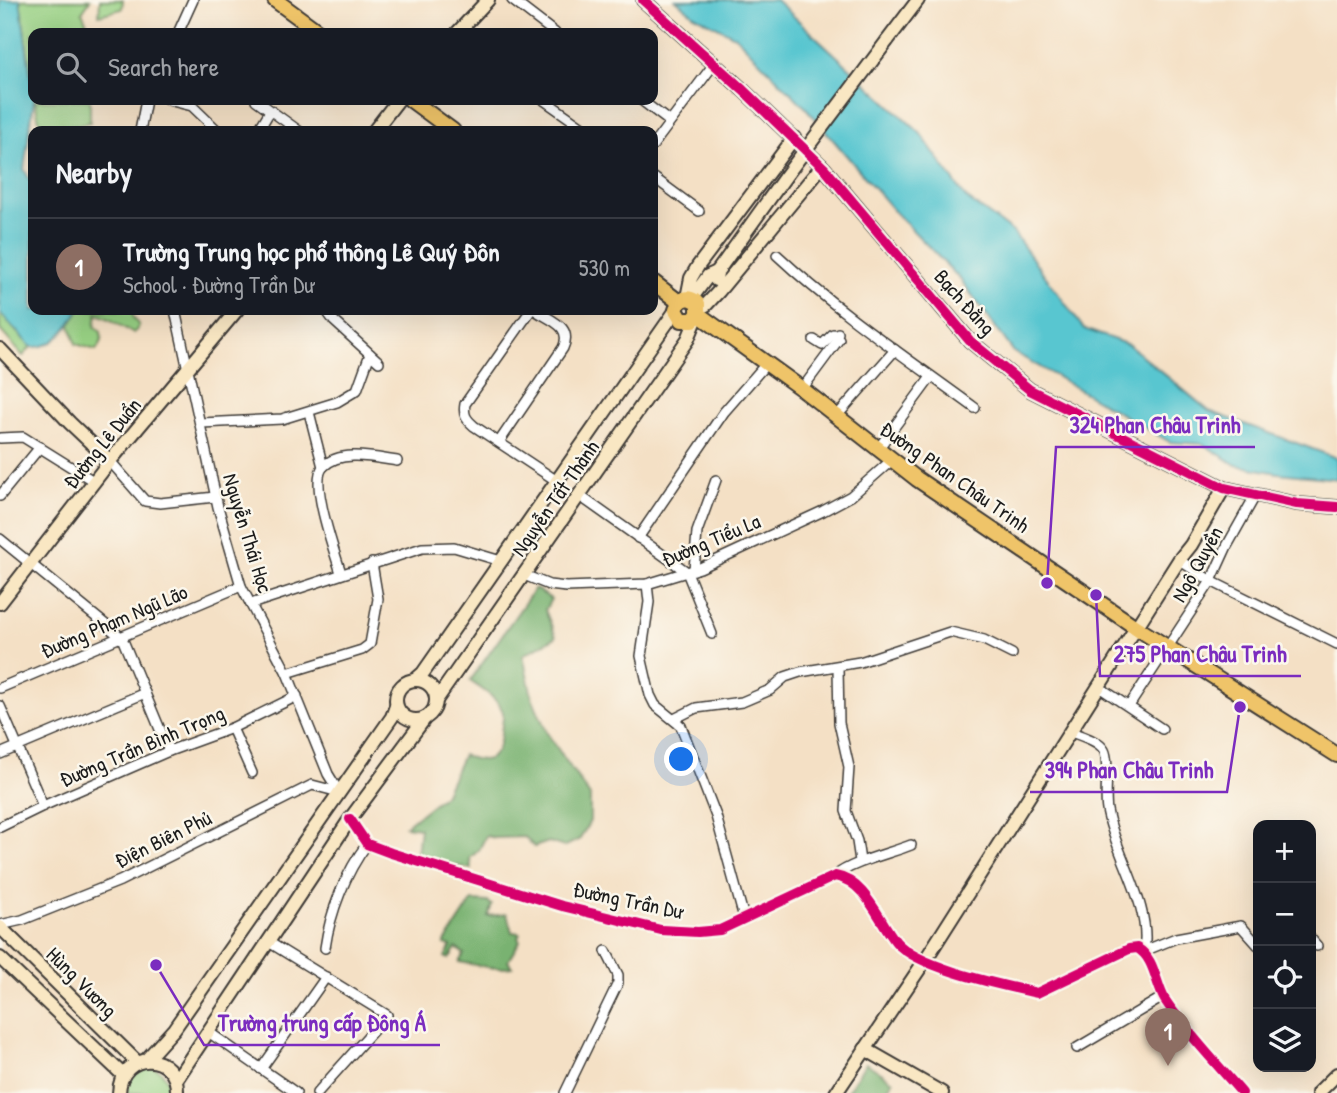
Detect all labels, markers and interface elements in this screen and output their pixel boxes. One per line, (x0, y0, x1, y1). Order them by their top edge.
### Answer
search box (28, 28, 658, 105)
icon: search (52, 48, 90, 86)
text: Search here (108, 49, 219, 84)
text: Nearby (56, 152, 132, 192)
text: Trường Trung học phổ thông Lê Quý Đôn (123, 234, 500, 269)
text: 1 (75, 252, 83, 283)
text: 530 m (579, 252, 630, 283)
street label: Bạch Đằng (928, 263, 1002, 341)
text: School · Đường Trần Dư (123, 269, 313, 300)
street label: Đường Lê Duẩn (56, 391, 148, 495)
callout: 324 Phan Châu Trinh (1056, 403, 1255, 447)
text: 324 Phan Châu Trinh (1069, 409, 1241, 440)
street label: Đường Phan Châu Trinh (874, 415, 1036, 540)
street label: Nguyễn Tất Thành (504, 434, 606, 562)
street label: Nguyễn Thái Học (216, 470, 280, 597)
street label: Đường Tiểu La (657, 506, 765, 574)
street label: Ngô Quyền (1164, 521, 1230, 607)
street label: Đường Phạm Ngũ Lão (36, 577, 192, 665)
callout: 275 Phan Châu Trinh (1100, 632, 1301, 676)
text: 275 Phan Châu Trinh (1113, 638, 1287, 669)
street label: Đường Trần Bình Trọng (55, 698, 229, 794)
your location (664, 742, 698, 776)
callout: 394 Phan Châu Trinh (1030, 748, 1227, 792)
text: 394 Phan Châu Trinh (1045, 754, 1214, 785)
street label: Điện Biên Phủ (110, 803, 217, 875)
map controls (1253, 820, 1316, 1072)
button: + (1253, 820, 1316, 883)
street label: Đường Trần Dư (571, 874, 687, 926)
button: − (1253, 883, 1316, 946)
street label: Hùng Vương (40, 940, 124, 1024)
button: locate (1253, 946, 1316, 1009)
callout: Trường trung cấp Đông Á (204, 1001, 440, 1045)
text: Trường trung cấp Đông Á (217, 1007, 427, 1039)
pin: 1 (1145, 1008, 1191, 1066)
button: layers (1253, 1009, 1316, 1072)

